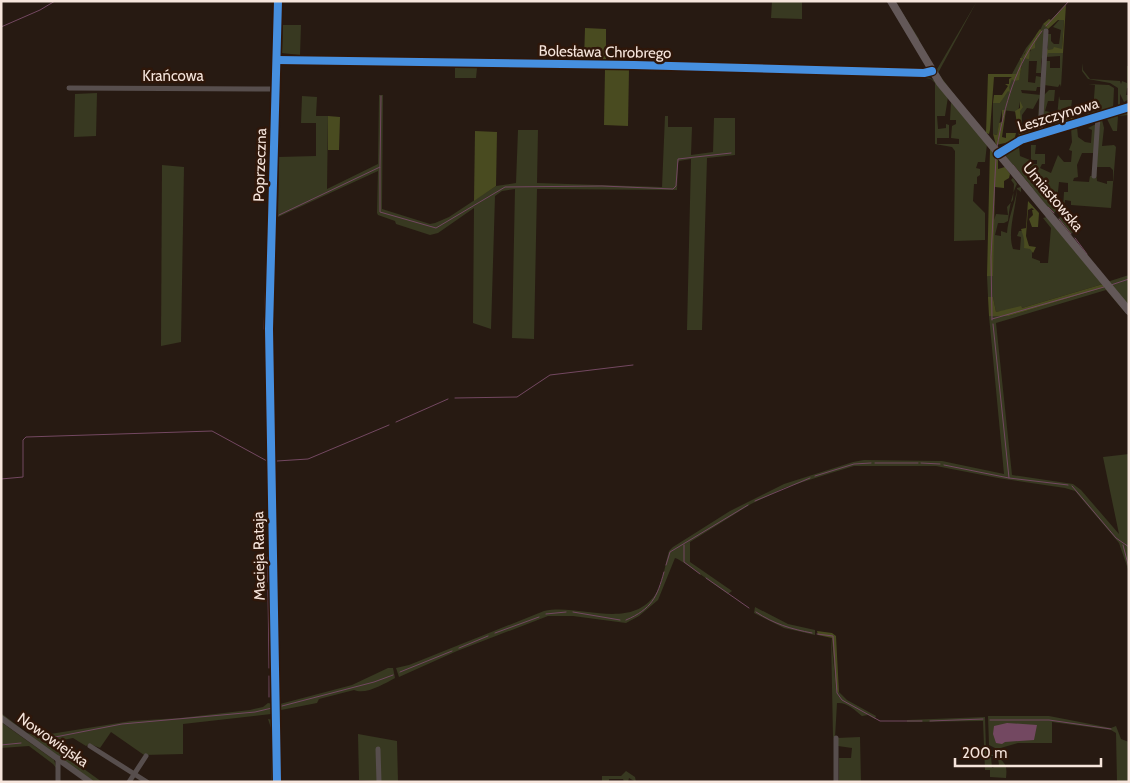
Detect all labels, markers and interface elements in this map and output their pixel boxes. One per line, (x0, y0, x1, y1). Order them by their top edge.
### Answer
street label: Bolesława Chrobrego (538, 42, 672, 62)
street label: Krańcowa (142, 67, 205, 85)
street label: Leszczynowa (1015, 94, 1102, 136)
street label: Poprzeczna (250, 127, 270, 202)
street label: Umiastowska (1019, 159, 1088, 236)
street label: Macieja Rataja (249, 510, 269, 601)
street label: Nowowiejska (14, 709, 93, 771)
scale bar (955, 736, 1101, 768)
text: 200 m (962, 744, 1007, 762)

